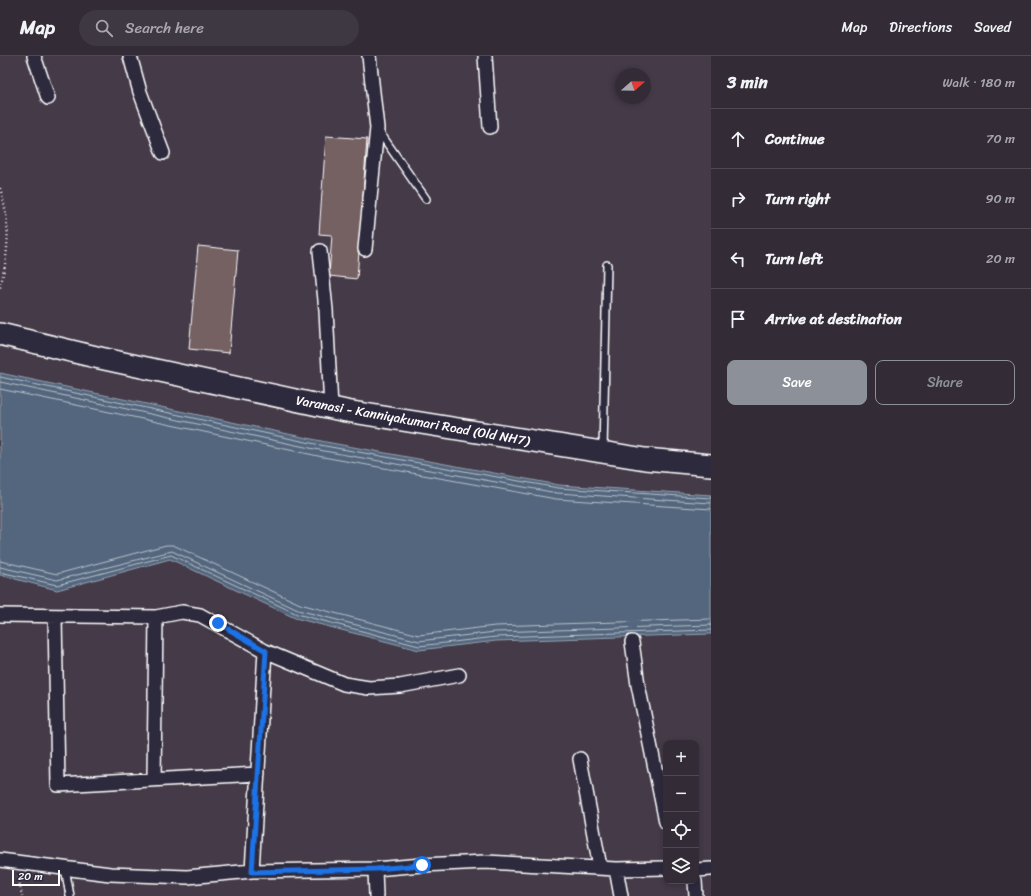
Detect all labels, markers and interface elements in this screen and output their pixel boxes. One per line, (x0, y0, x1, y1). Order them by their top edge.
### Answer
search box (79, 10, 359, 46)
text: Map (20, 11, 55, 44)
text: Search here (125, 15, 204, 41)
text: Map (841, 15, 867, 40)
text: Directions (889, 15, 952, 40)
text: Saved (974, 15, 1011, 40)
icon: search (93, 17, 115, 39)
text: 3 min (727, 67, 768, 97)
north arrow (615, 68, 651, 104)
text: Walk · 180 m (943, 71, 1015, 94)
text: Continue (765, 126, 825, 152)
text: 70 m (986, 127, 1015, 150)
icon: ahead (727, 128, 749, 150)
text: Turn right (765, 186, 830, 212)
text: 90 m (985, 187, 1015, 210)
icon: right (727, 188, 749, 210)
text: Turn left (765, 246, 823, 272)
text: 20 m (986, 247, 1015, 270)
icon: left (727, 248, 749, 270)
text: Arrive at destination (765, 306, 902, 332)
icon: arrive (727, 308, 749, 330)
button: Save (727, 360, 867, 405)
button: Share (875, 360, 1015, 405)
street label: Varanasi - Kanniyakumari Road (Old NH7) (294, 389, 533, 453)
route end (209, 614, 227, 632)
map controls (663, 740, 699, 884)
button: + (663, 740, 699, 776)
button: − (663, 776, 699, 812)
button: locate (663, 812, 699, 848)
button: layers (663, 848, 699, 884)
route start (413, 856, 431, 874)
text: 20 m (18, 867, 43, 886)
scale bar (12, 868, 60, 887)

